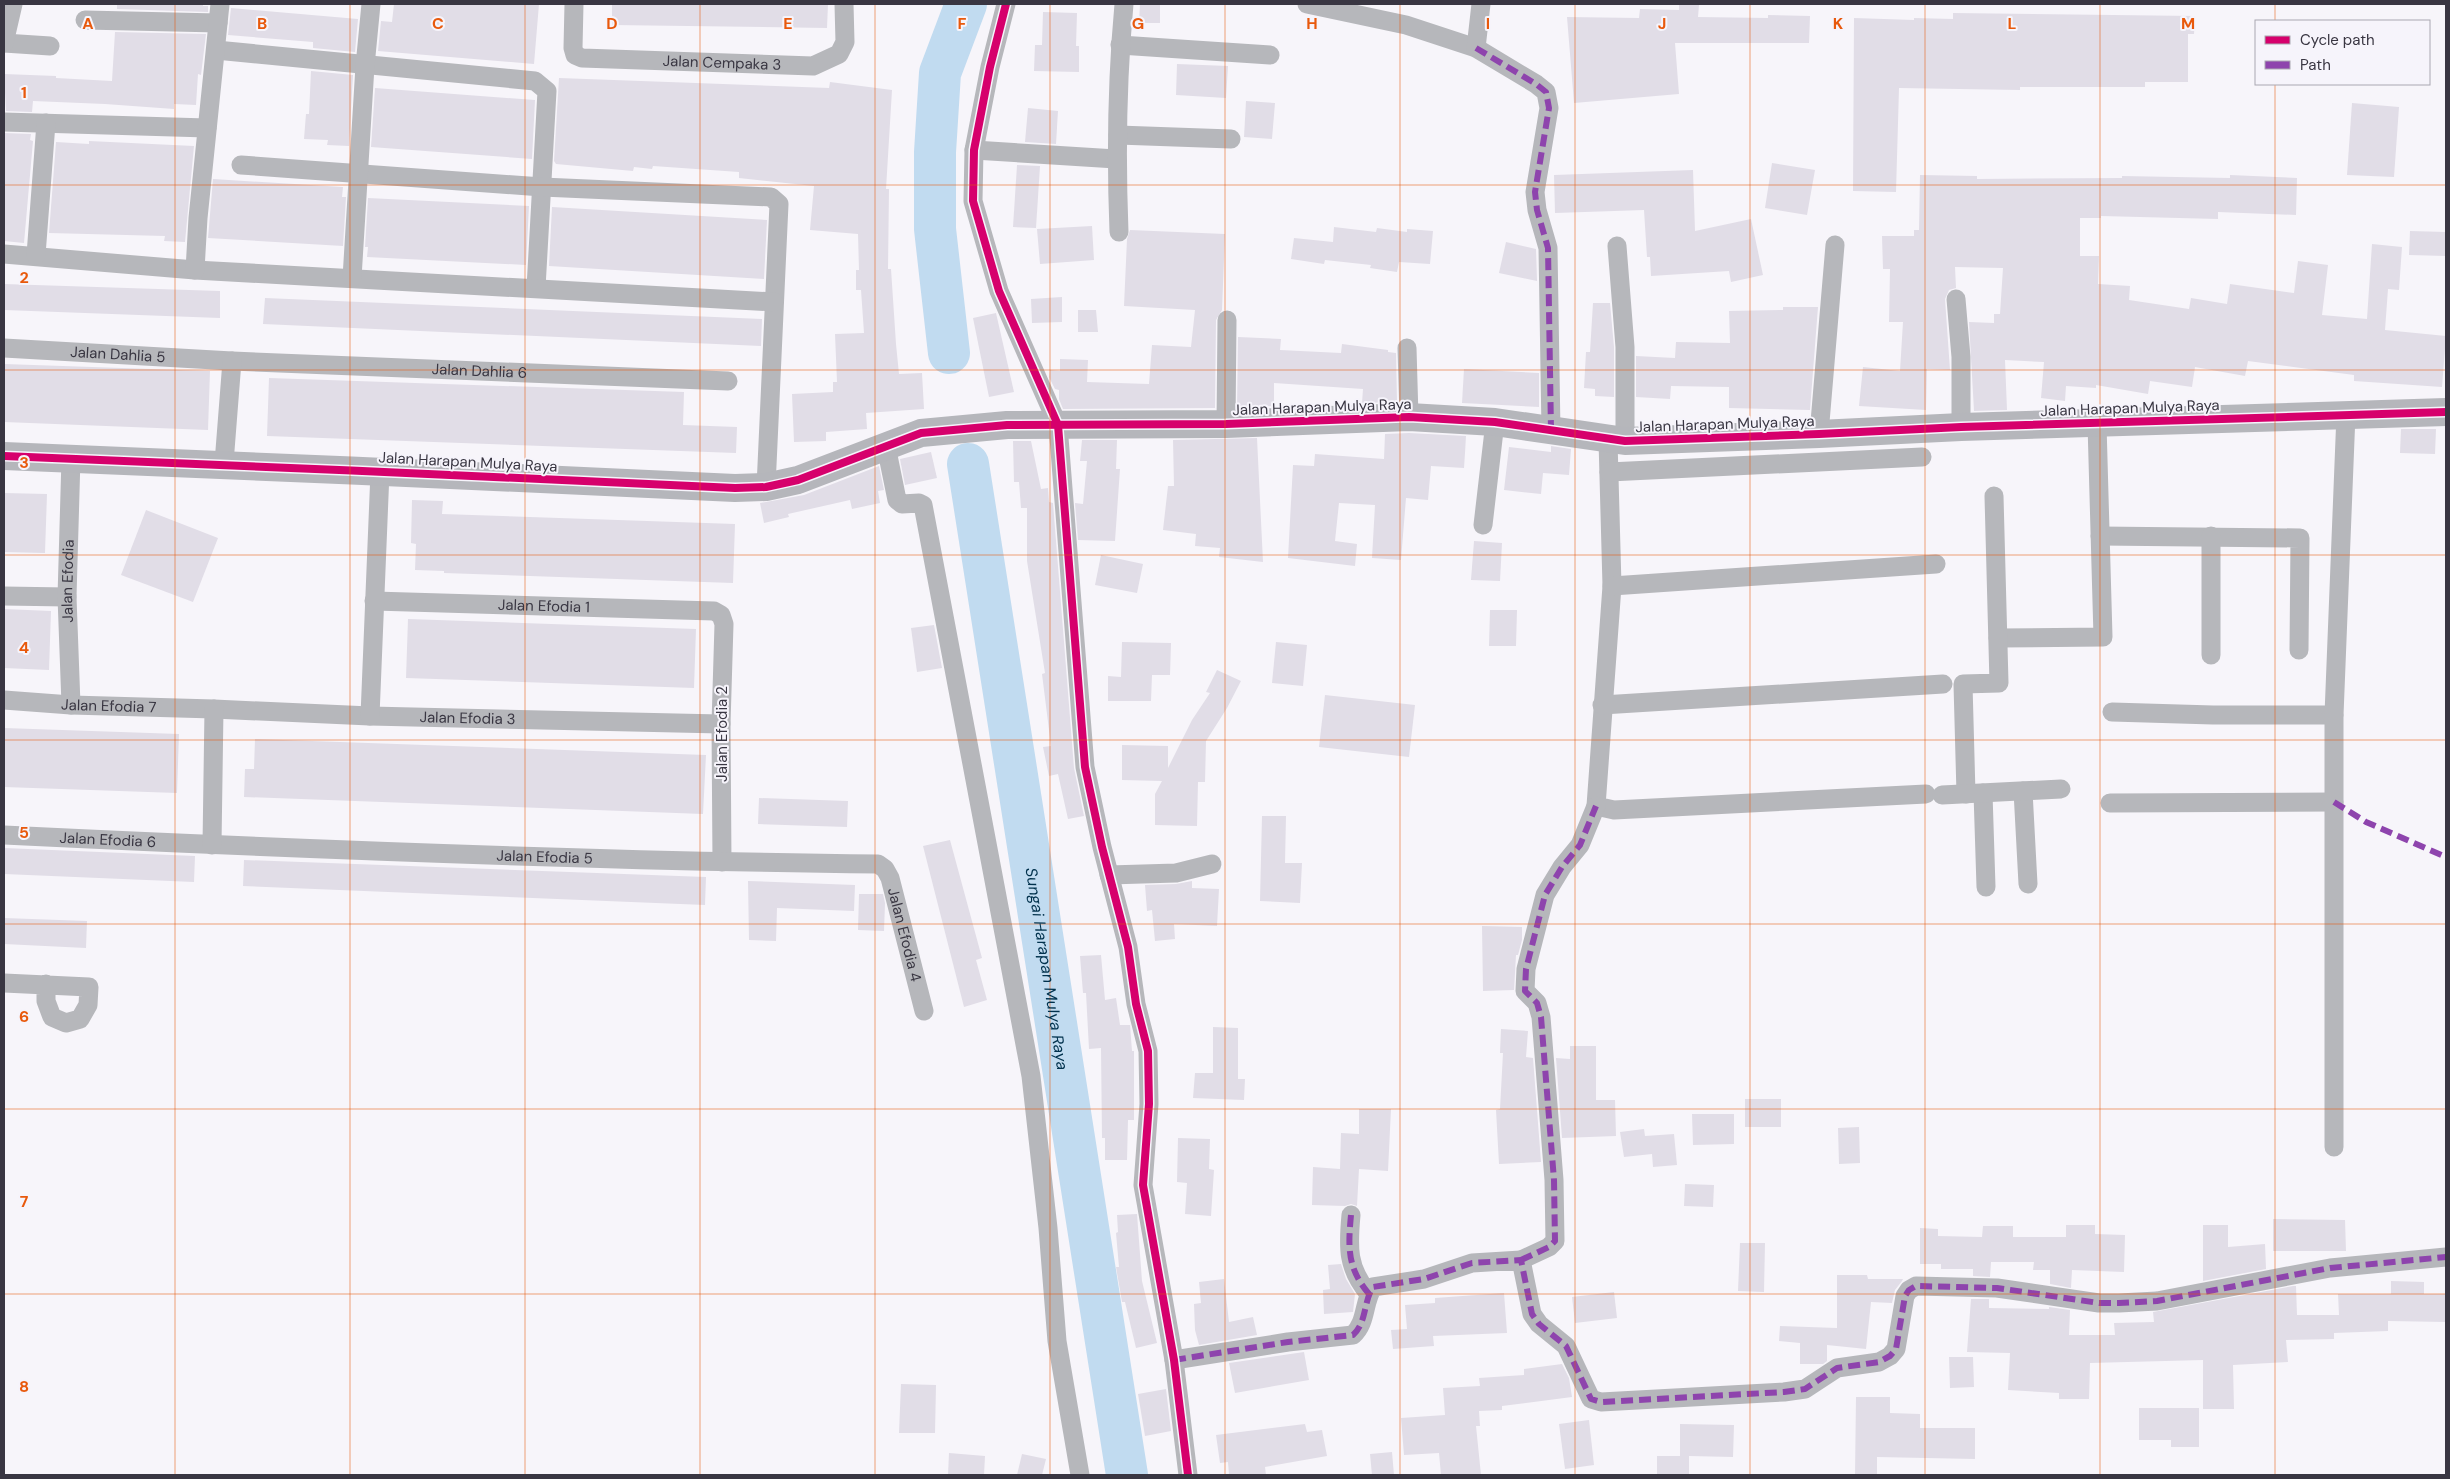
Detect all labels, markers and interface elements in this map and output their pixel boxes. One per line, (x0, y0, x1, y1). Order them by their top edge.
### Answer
text: A (82, 13, 94, 34)
text: B (257, 13, 267, 34)
text: C (432, 13, 444, 34)
text: D (606, 13, 618, 34)
text: E (783, 13, 793, 34)
text: F (958, 13, 967, 34)
text: G (1132, 13, 1144, 34)
text: H (1306, 13, 1318, 34)
text: I (1486, 13, 1490, 34)
text: J (1658, 13, 1666, 34)
text: K (1833, 13, 1844, 34)
text: L (2008, 13, 2017, 34)
text: M (2181, 13, 2195, 34)
legend (2255, 20, 2430, 85)
text: Cycle path (2300, 30, 2375, 50)
street label: Jalan Cempaka 3 (662, 51, 782, 75)
text: Path (2300, 55, 2331, 75)
text: 1 (21, 82, 27, 103)
text: 2 (19, 267, 29, 288)
street label: Jalan Dahlia 5 (70, 342, 166, 367)
street label: Jalan Dahlia 6 (431, 359, 528, 383)
street label: Jalan Harapan Mulya Raya (1232, 394, 1412, 420)
street label: Jalan Harapan Mulya Raya (2040, 395, 2220, 421)
street label: Jalan Harapan Mulya Raya (1635, 411, 1815, 437)
street label: Jalan Harapan Mulya Raya (378, 447, 558, 477)
text: 3 (19, 452, 29, 473)
street label: Jalan Efodia (57, 539, 79, 623)
street label: Jalan Efodia 1 (498, 595, 590, 617)
text: 4 (19, 637, 29, 658)
street label: Jalan Efodia 2 (712, 686, 732, 782)
street label: Jalan Efodia 7 (60, 694, 157, 717)
street label: Jalan Efodia 3 (419, 707, 516, 729)
text: 5 (19, 822, 29, 843)
street label: Jalan Efodia 6 (59, 828, 157, 852)
street label: Jalan Efodia 5 (496, 846, 593, 868)
water label: Sungai Harapan Mulya Raya (1021, 866, 1073, 1072)
street label: Jalan Efodia 4 (883, 886, 926, 984)
text: 6 (19, 1006, 29, 1027)
text: 7 (20, 1191, 29, 1212)
text: 8 (19, 1376, 29, 1397)

